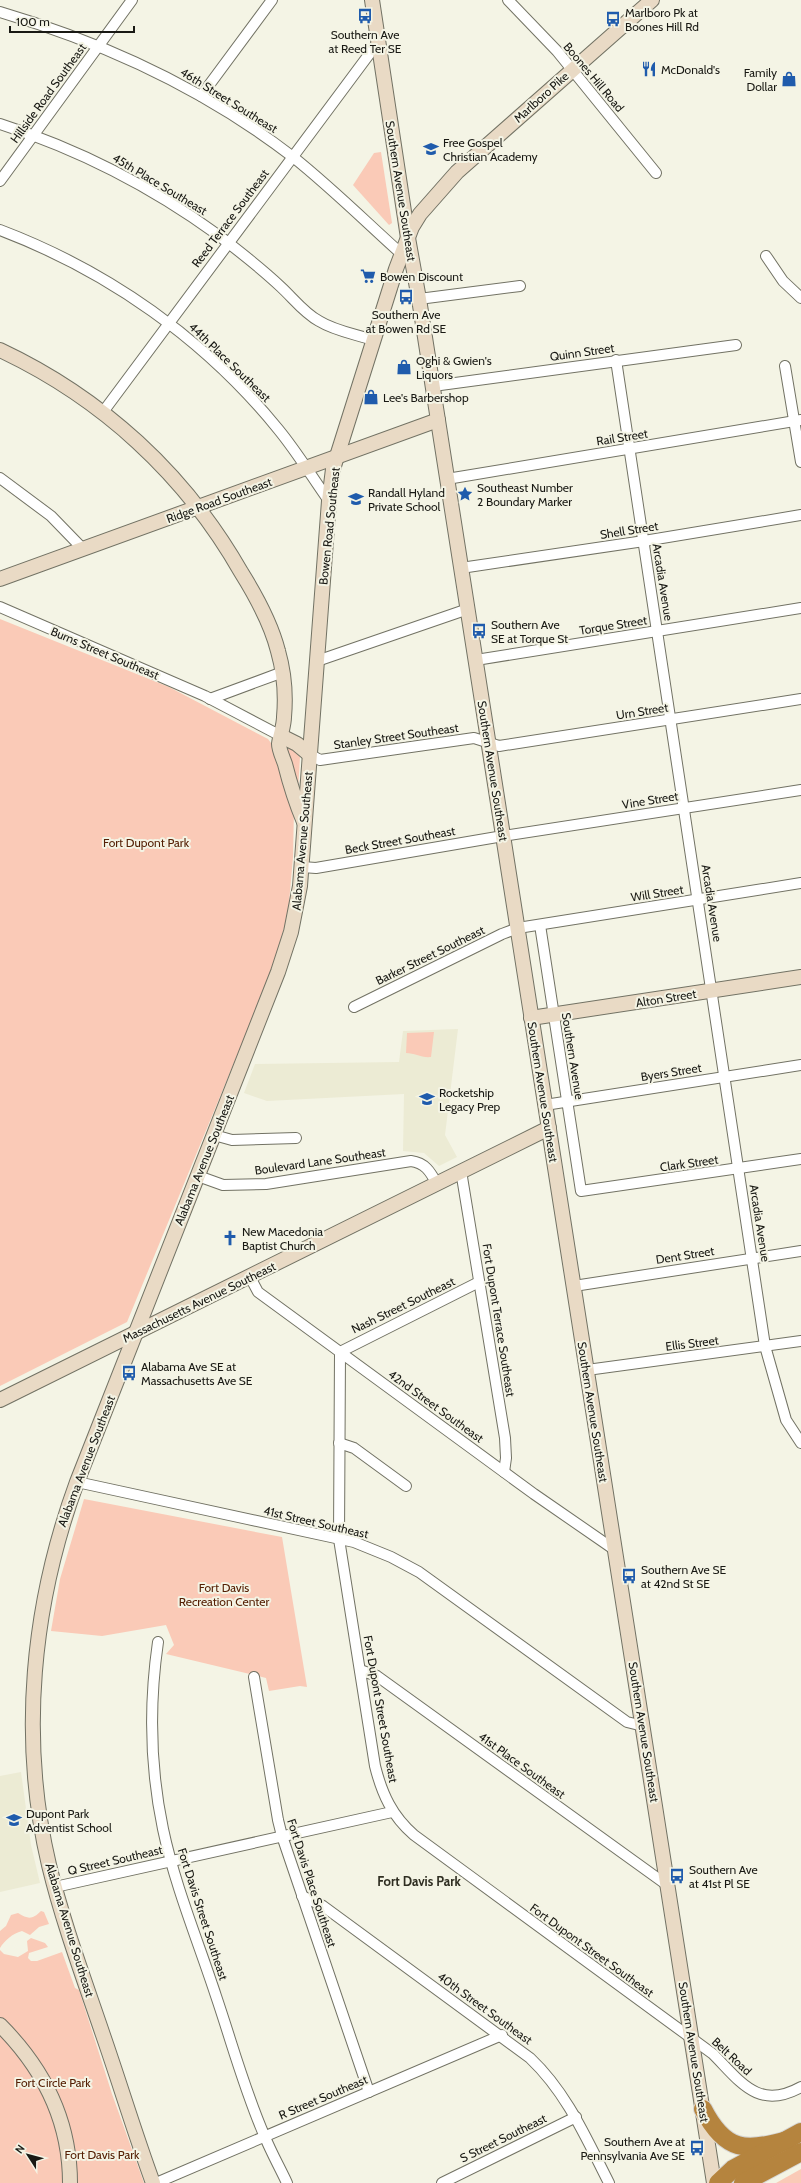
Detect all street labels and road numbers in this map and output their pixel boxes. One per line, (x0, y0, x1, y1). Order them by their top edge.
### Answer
street label: Boones Hill Road (561, 39, 627, 115)
street label: Hillside Road Southeast (7, 40, 89, 146)
street label: 46th Street Southeast (178, 64, 280, 136)
street label: Marlboro Pike (510, 68, 572, 126)
street label: Southern Avenue Southeast (382, 120, 420, 262)
street label: 45th Place Southeast (110, 150, 210, 218)
street label: Reed Terrace Southeast (188, 166, 272, 270)
street label: 44th Place Southeast (186, 319, 274, 405)
street label: Quinn Street (549, 340, 615, 364)
street label: Rail Street (595, 426, 649, 448)
street label: Bowen Road Southeast (315, 467, 343, 585)
street label: Ridge Road Southeast (164, 474, 274, 526)
street label: Shell Street (599, 518, 659, 542)
street label: Arcadia Avenue (649, 542, 677, 622)
street label: Torque Street (578, 612, 648, 638)
street label: Burns Street Southeast (48, 623, 162, 683)
street label: Urn Street (615, 699, 669, 723)
street label: Southern Avenue Southeast (474, 700, 512, 842)
street label: Stanley Street Southeast (333, 720, 459, 752)
street label: Alabama Avenue Southeast (288, 771, 316, 911)
street label: Vine Street (621, 788, 679, 812)
street label: Beck Street Southeast (344, 823, 456, 857)
street label: Arcadia Avenue (698, 863, 726, 943)
street label: Will Street (630, 881, 684, 905)
street label: Barker Street Southeast (373, 922, 487, 988)
street label: Alton Street (635, 986, 697, 1010)
street label: Southern Avenue (559, 1011, 587, 1101)
street label: Southern Avenue Southeast (524, 1021, 562, 1163)
street label: Byers Street (640, 1060, 702, 1084)
street label: Alabama Avenue Southeast (171, 1093, 237, 1227)
street label: Boulevard Lane Southeast (253, 1144, 387, 1178)
street label: Clark Street (659, 1151, 719, 1175)
street label: Arcadia Avenue (746, 1183, 774, 1263)
street label: Fort Dupont Terrace Southeast (479, 1242, 519, 1398)
street label: Dent Street (655, 1243, 715, 1267)
street label: Massachusetts Avenue Southeast (120, 1258, 278, 1346)
street label: Nash Street Southeast (349, 1273, 457, 1337)
street label: Ellis Street (665, 1332, 719, 1354)
street label: Southern Avenue Southeast (574, 1341, 612, 1483)
street label: 42nd Street Southeast (385, 1366, 487, 1446)
street label: Alabama Avenue Southeast (54, 1393, 118, 1529)
street label: 41st Street Southeast (262, 1503, 370, 1541)
street label: Fort Dupont Street Southeast (361, 1634, 401, 1784)
street label: Southern Avenue Southeast (625, 1661, 663, 1803)
street label: 41st Place Southeast (476, 1729, 568, 1801)
street label: Fort Davis Place Southeast (284, 1817, 340, 1949)
street label: Q Street Southeast (66, 1842, 164, 1878)
street label: Fort Davis Street Southeast (175, 1846, 231, 1982)
street label: Alabama Avenue Southeast (42, 1861, 98, 1999)
street label: Fort Dupont Street Southeast (527, 1900, 657, 2000)
street label: 40th Street Southeast (435, 1969, 535, 2047)
street label: Southern Avenue Southeast (675, 1981, 713, 2123)
street label: Belt Road (709, 2034, 755, 2078)
street label: R Street Southeast (276, 2072, 370, 2122)
street label: S Street Southeast (457, 2111, 549, 2165)

